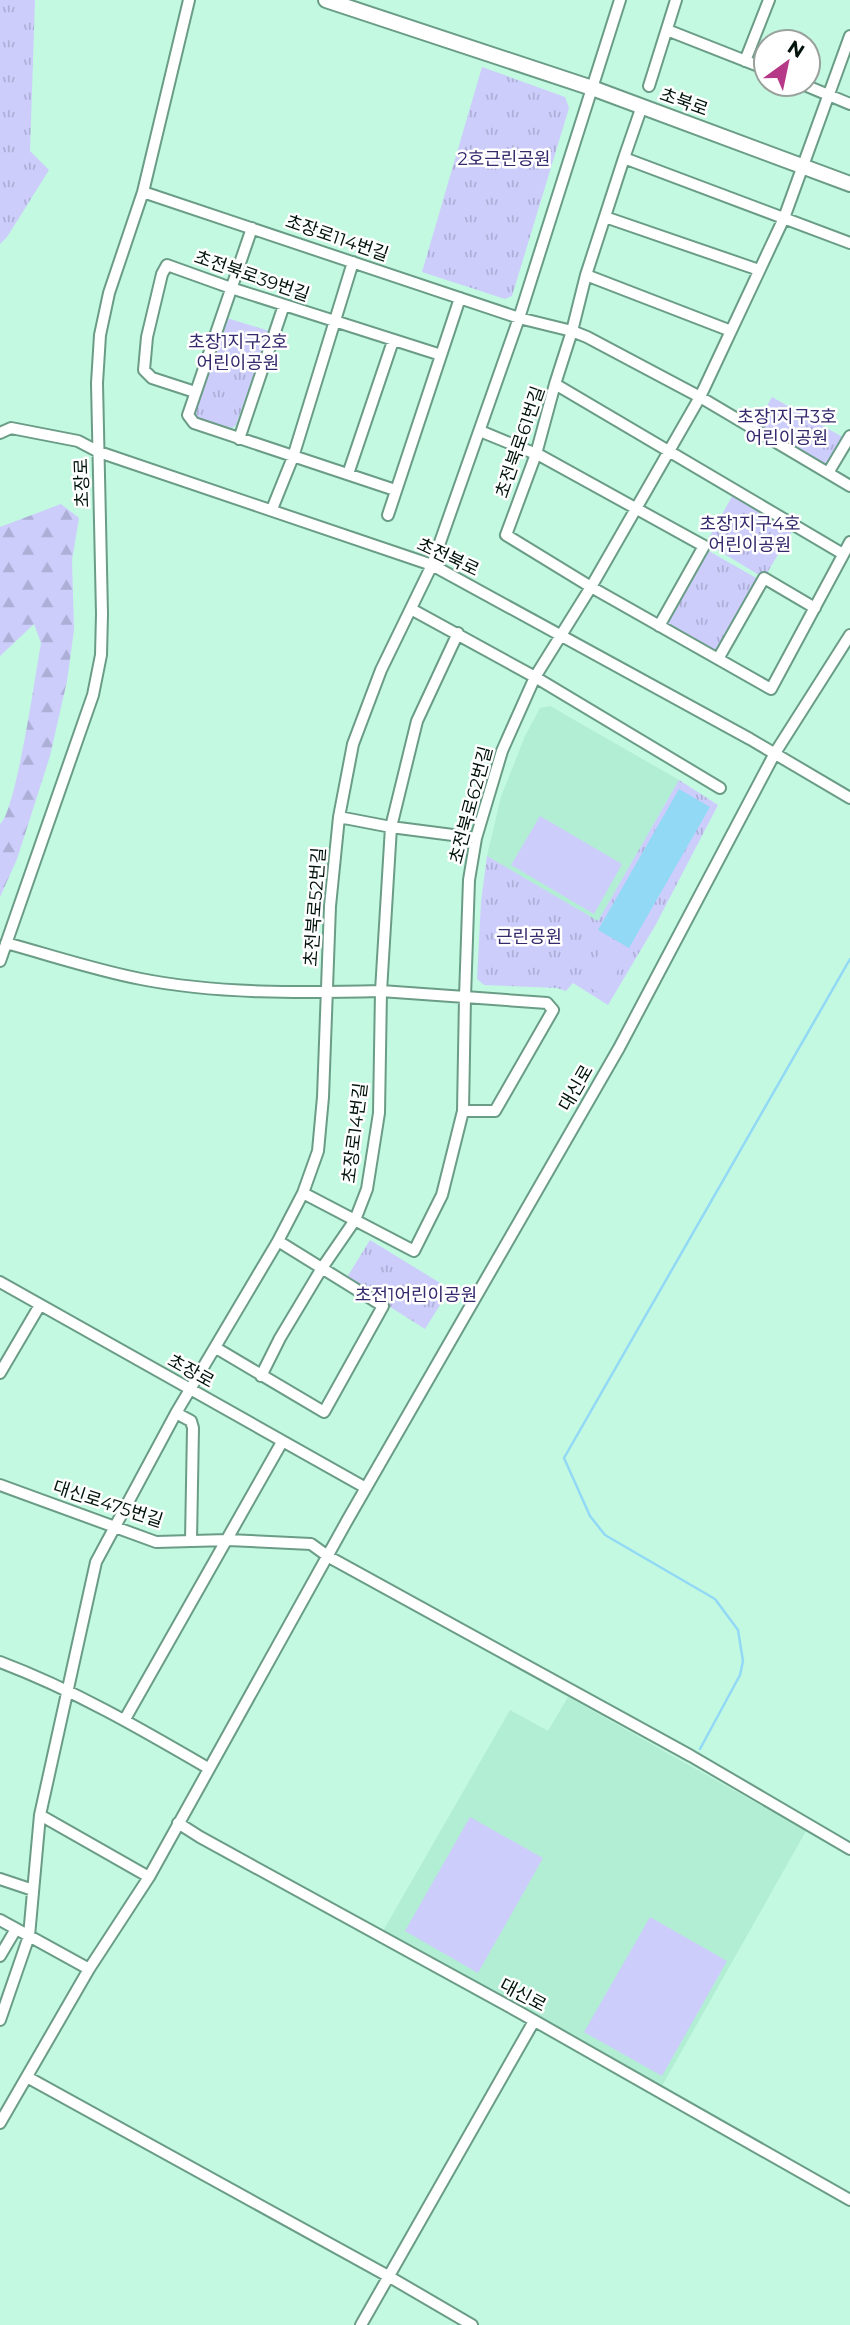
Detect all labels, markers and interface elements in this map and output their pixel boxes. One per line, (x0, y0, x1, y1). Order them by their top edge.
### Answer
north arrow (752, 28, 822, 98)
text: N (783, 35, 809, 63)
street label: 초북로 (657, 83, 711, 121)
park label: 2호근린공원 (457, 148, 551, 170)
street label: 초장로114번길 (283, 210, 391, 266)
street label: 초전북로39번길 (191, 246, 313, 306)
park label: 초장1지구2호 어린이공원 (188, 331, 288, 374)
street label: 초전북로61번길 (491, 383, 549, 501)
park label: 초장1지구3호 어린이공원 (737, 406, 837, 449)
street label: 초장로 (70, 458, 94, 508)
park label: 초장1지구4호 어린이공원 (699, 513, 801, 556)
street label: 초전북로 (413, 533, 483, 581)
street label: 초전북로62번길 (445, 744, 497, 866)
street label: 초전북로52번길 (300, 847, 330, 967)
park label: 근린공원 (496, 926, 562, 948)
street label: 대신로 (554, 1061, 598, 1115)
street label: 초장로14번길 (338, 1081, 372, 1185)
park label: 초전1어린이공원 (355, 1284, 477, 1306)
street label: 초장로 (164, 1349, 218, 1393)
street label: 대신로475번길 (50, 1476, 166, 1532)
street label: 대신로 (496, 1974, 550, 2016)

